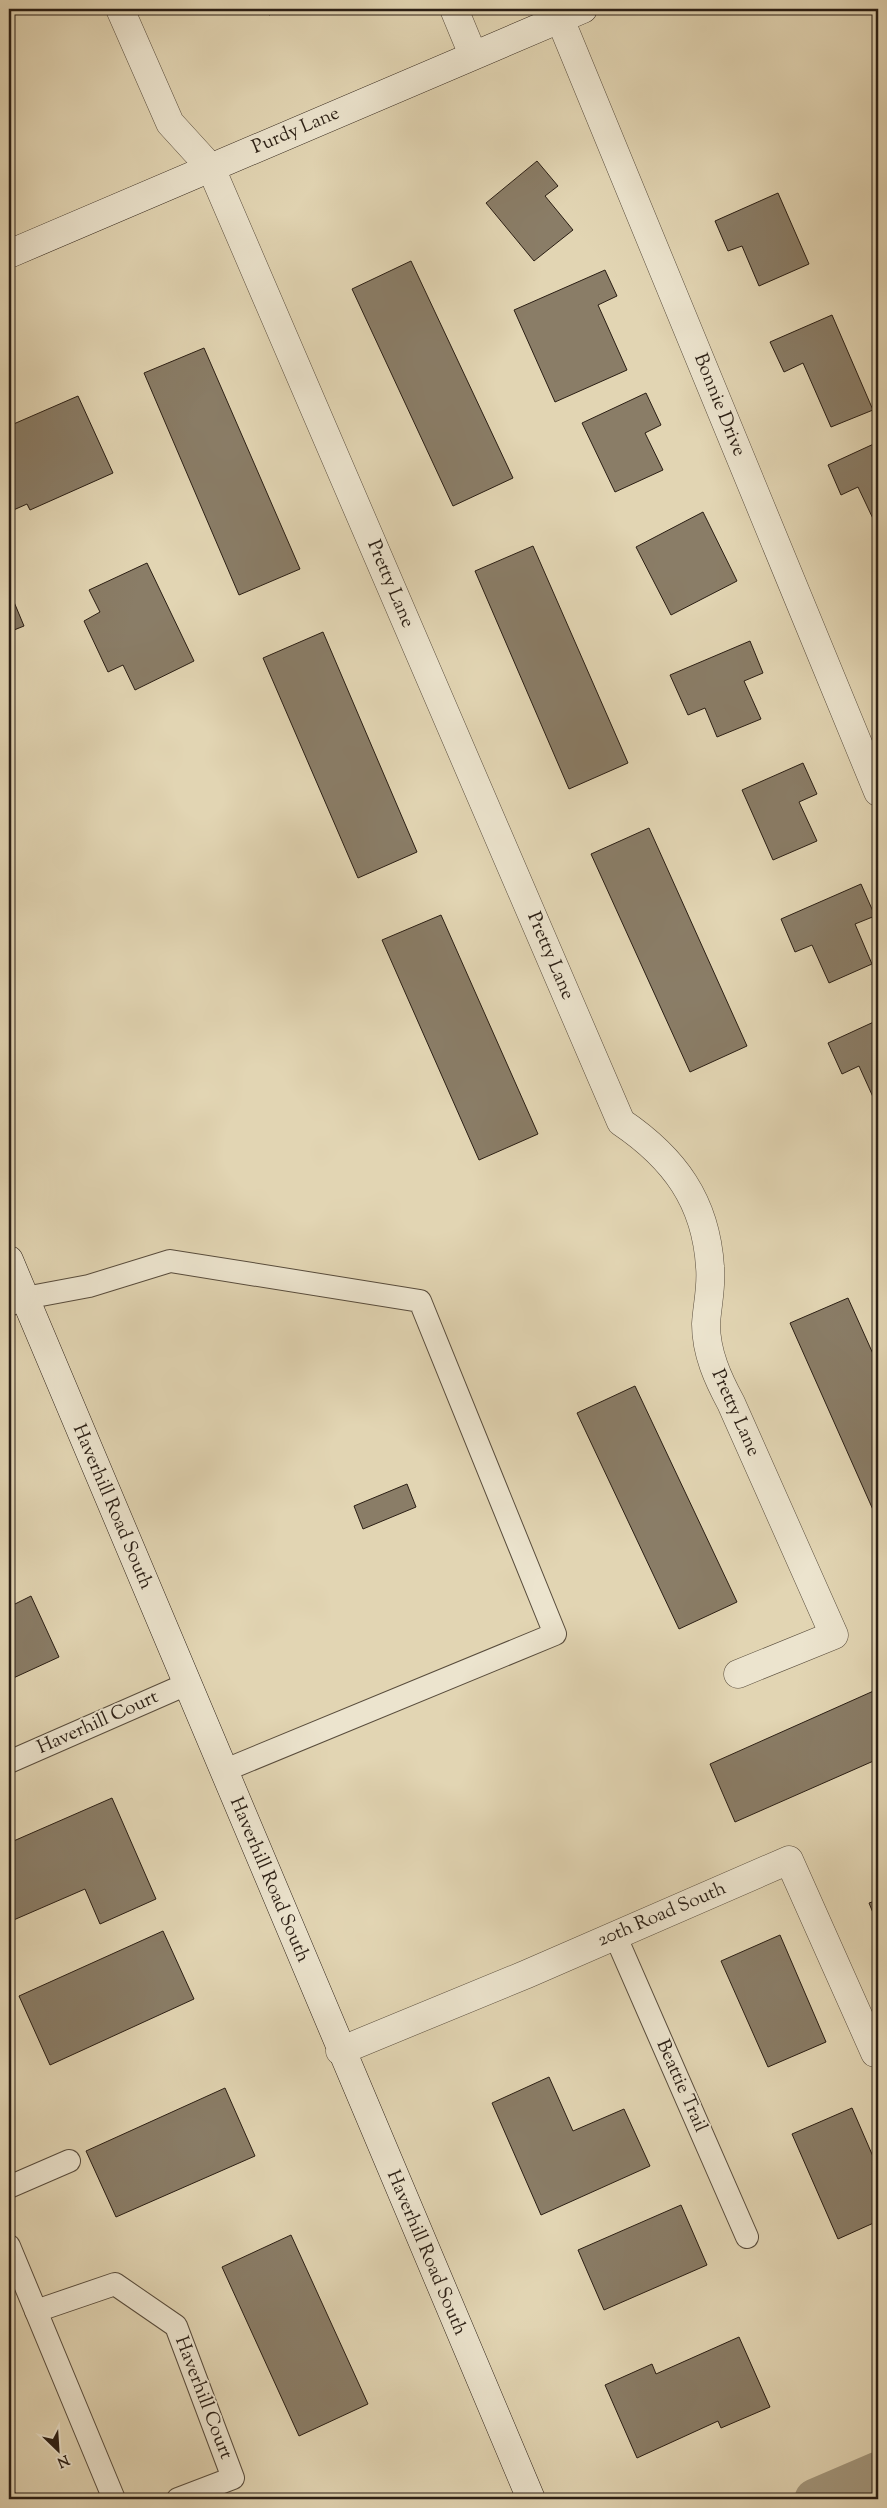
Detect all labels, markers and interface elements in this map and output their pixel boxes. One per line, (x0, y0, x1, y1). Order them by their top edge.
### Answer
street label: Purdy Lane (248, 100, 344, 162)
street label: Bonnie Drive (686, 350, 752, 461)
street label: Pretty Lane (359, 536, 421, 632)
street label: Pretty Lane (519, 908, 581, 1004)
street label: Pretty Lane (704, 1365, 766, 1461)
street label: Haverhill Road South (65, 1420, 159, 1594)
street label: Haverhill Court (33, 1684, 163, 1762)
street label: Haverhill Road South (222, 1793, 316, 1967)
street label: 20th Road South (593, 1876, 731, 1954)
street label: Beattie Trail (649, 2035, 713, 2137)
street label: Haverhill Road South (379, 2166, 473, 2340)
street label: Haverhill Court (167, 2333, 239, 2464)
north arrow (32, 2426, 82, 2476)
text: N (53, 2449, 72, 2471)

